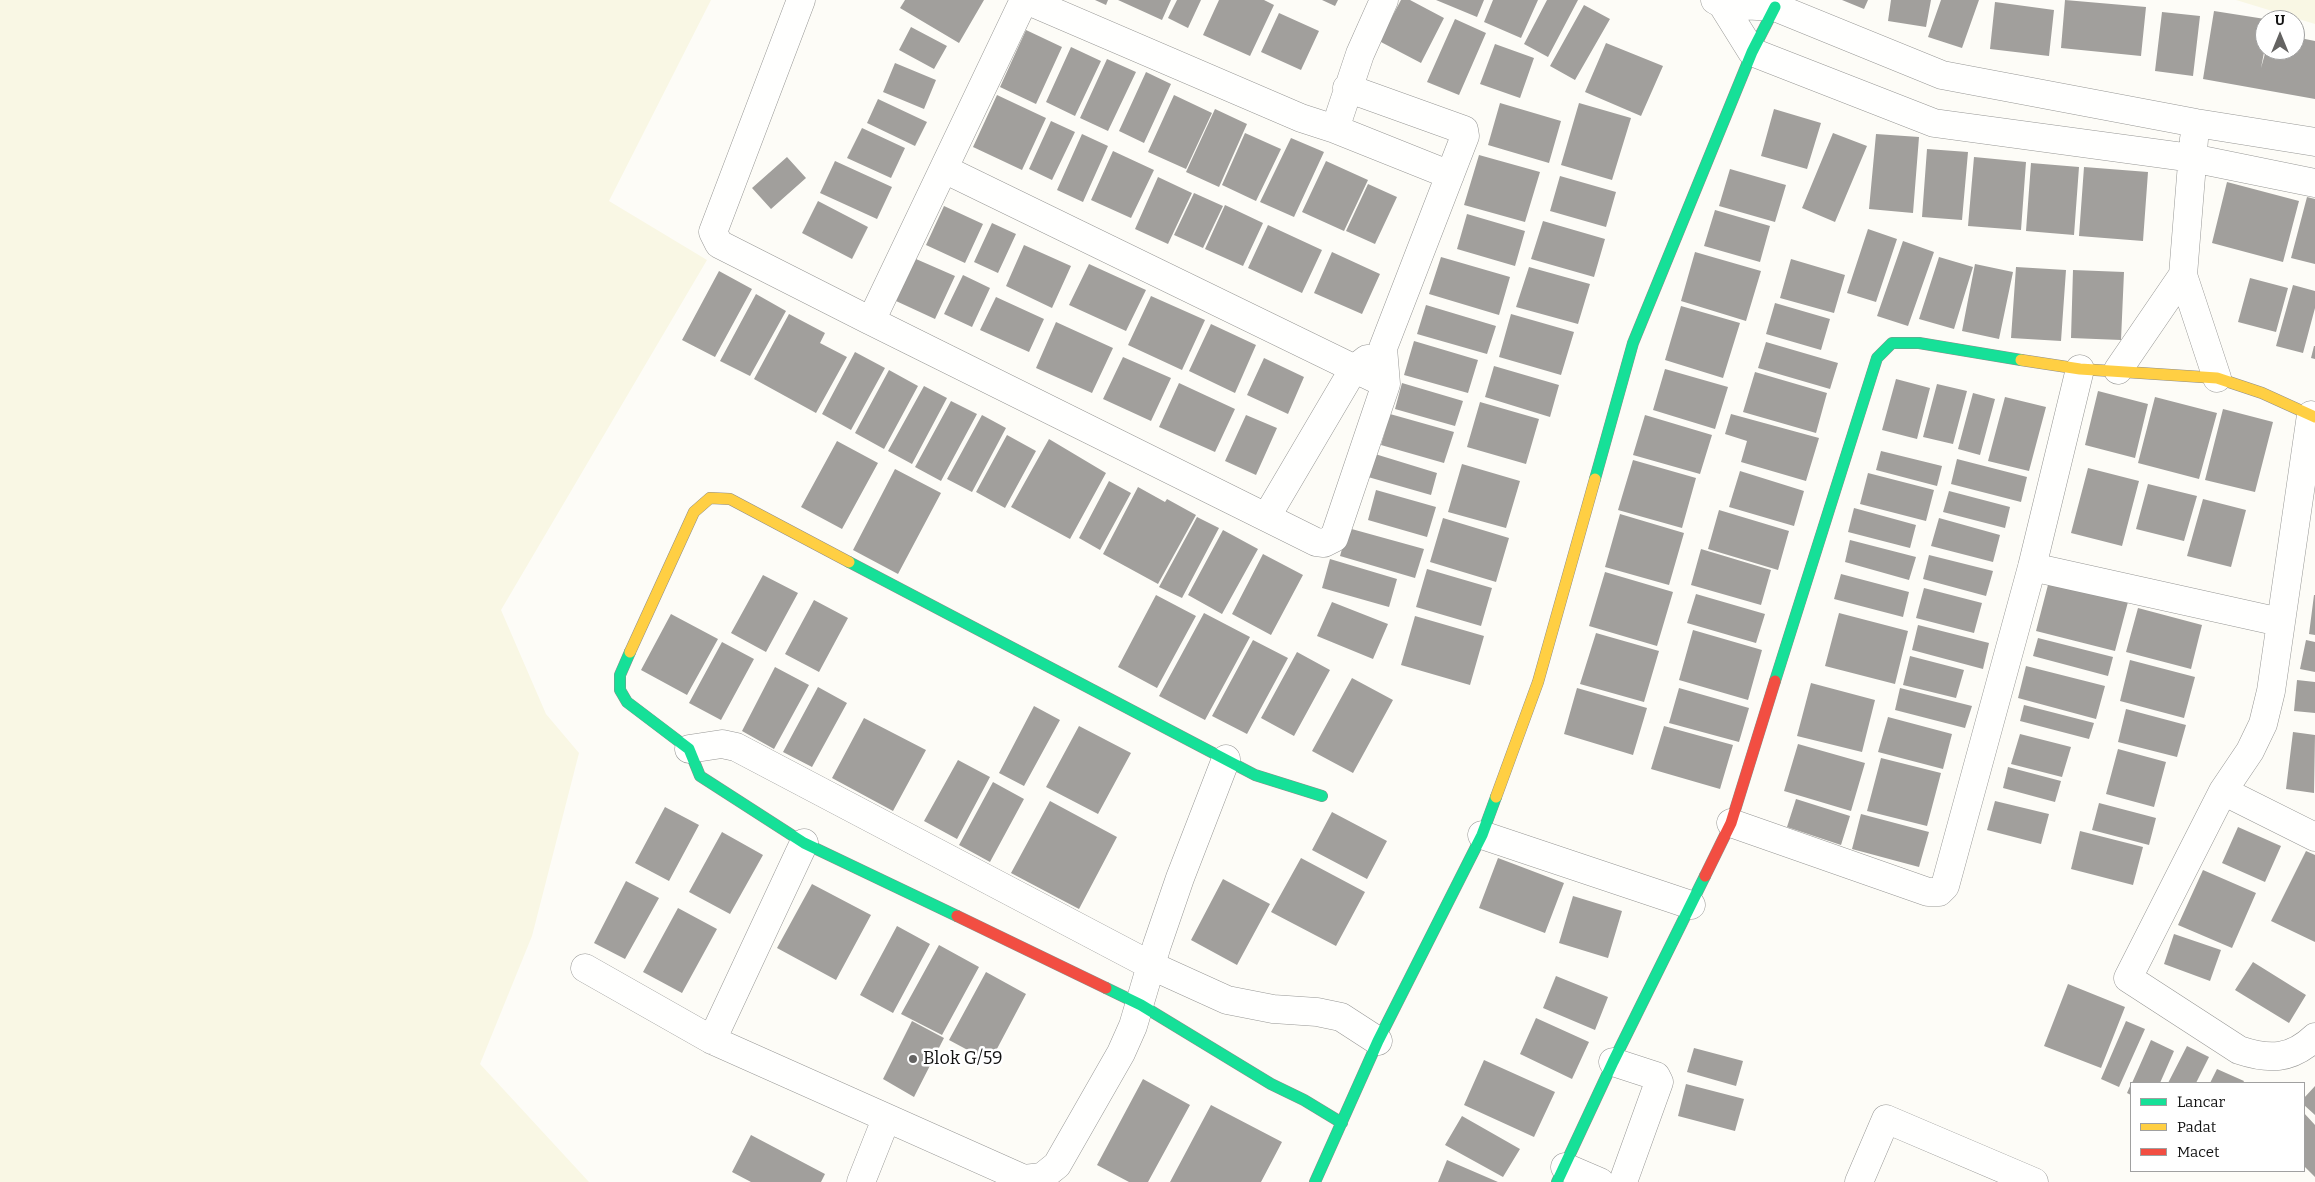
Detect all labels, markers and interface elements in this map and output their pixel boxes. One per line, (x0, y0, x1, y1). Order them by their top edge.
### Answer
north arrow (2255, 10, 2305, 60)
text: U (2275, 12, 2285, 29)
place label: Blok G/59 (923, 1048, 1003, 1070)
marker: Blok G/59 (907, 1053, 919, 1065)
legend (2130, 1082, 2305, 1172)
text: Lancar (2177, 1093, 2225, 1111)
text: Padat (2177, 1118, 2216, 1136)
text: Macet (2177, 1143, 2219, 1161)

